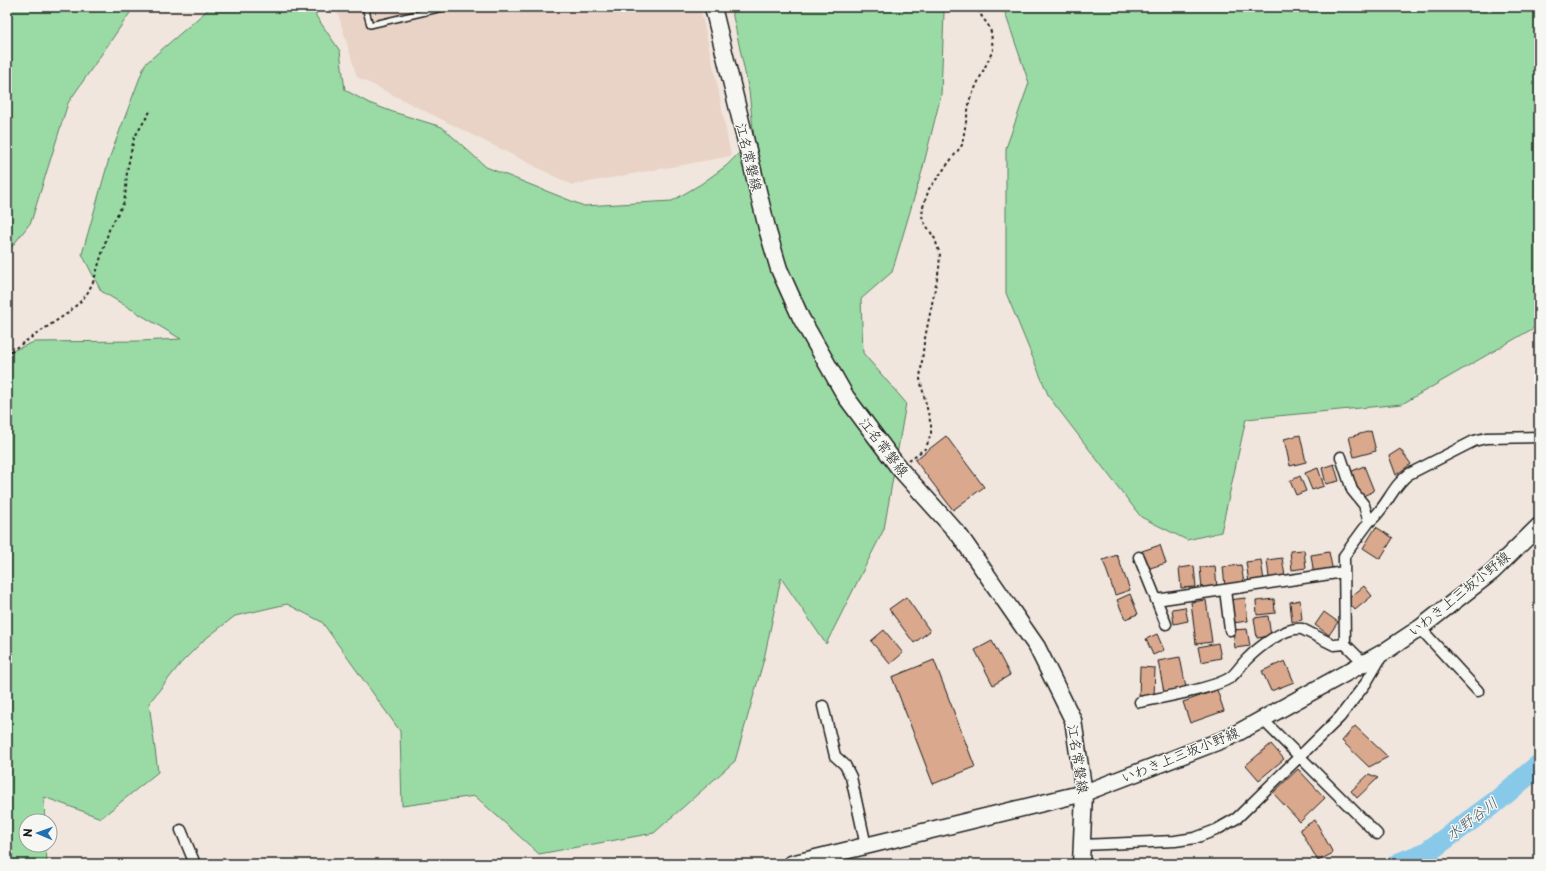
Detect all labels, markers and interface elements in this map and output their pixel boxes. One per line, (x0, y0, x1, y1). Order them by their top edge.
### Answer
street label: 江名常磐線 (731, 120, 768, 193)
street label: 江名常磐線 (855, 413, 914, 481)
street label: いわき上三坂小野線 (1403, 546, 1514, 641)
street label: いわき上三坂小野線 (1117, 721, 1242, 788)
street label: 江名常磐線 (1063, 723, 1094, 795)
water label: 水野谷川 (1440, 791, 1502, 845)
north arrow (18, 813, 58, 853)
text: N (19, 828, 36, 837)

